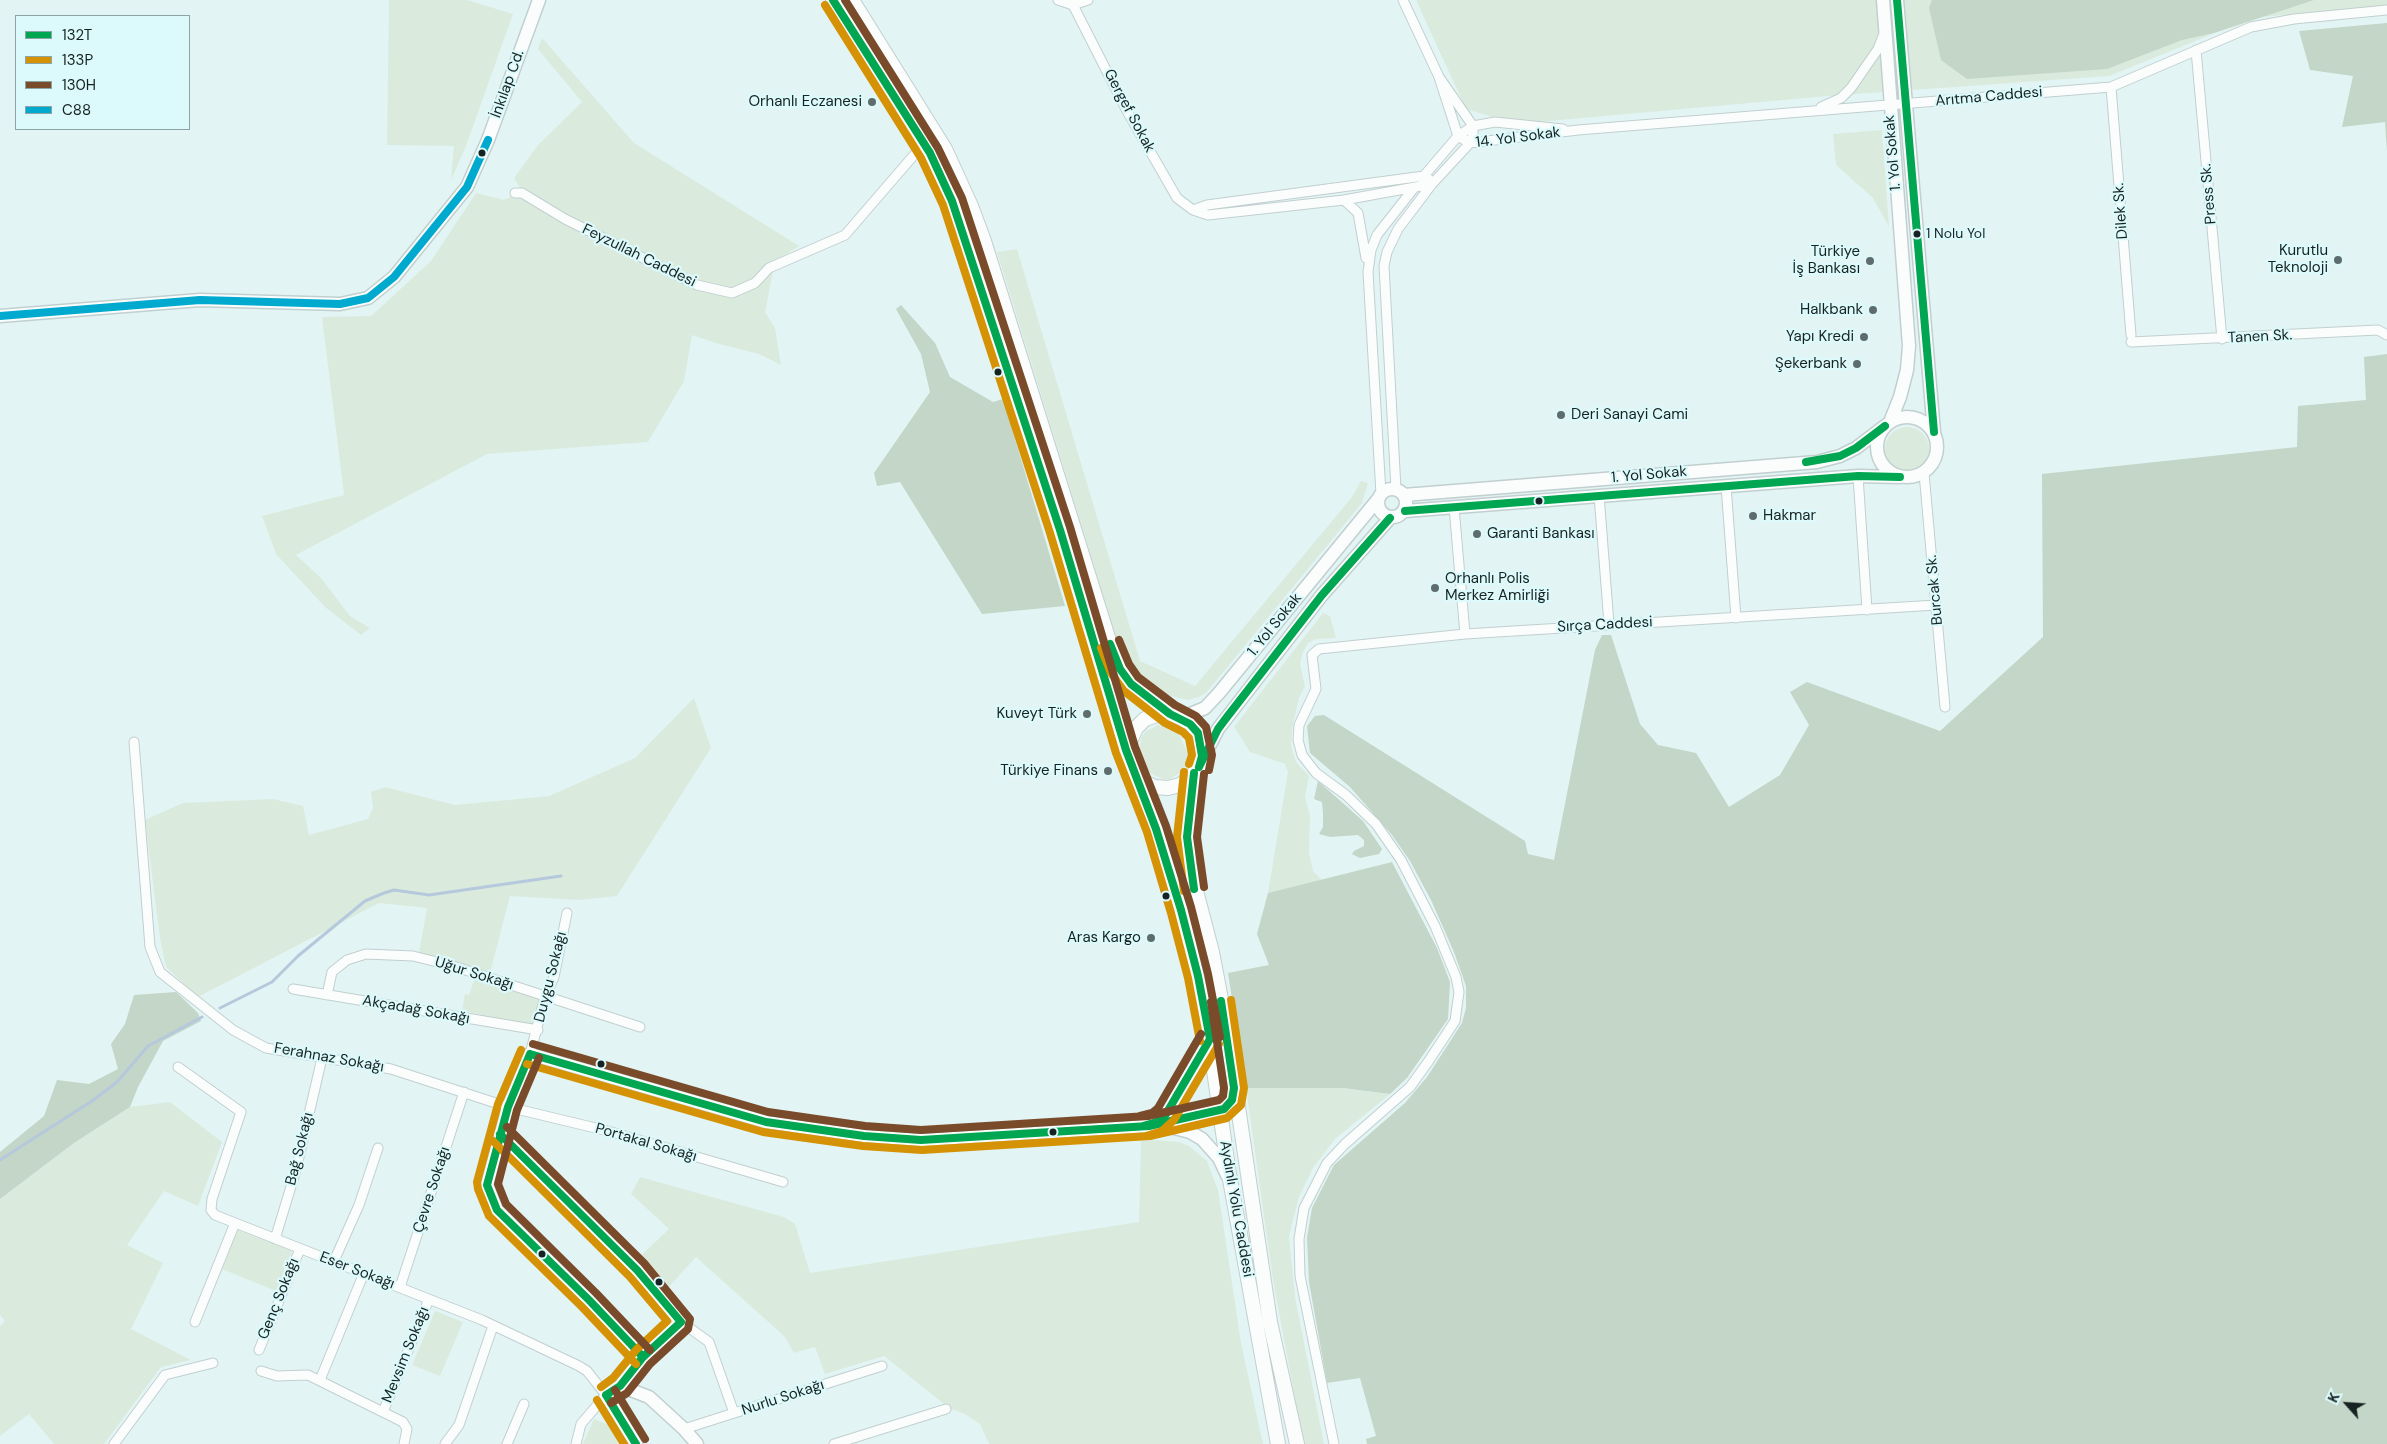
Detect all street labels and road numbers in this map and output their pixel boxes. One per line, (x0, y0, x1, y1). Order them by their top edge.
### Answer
street label: İnkılap Cd. (487, 48, 529, 120)
street label: Gergef Sokak (1100, 66, 1158, 156)
street label: Arıtma Caddesi (1935, 83, 2043, 111)
street label: 1. Yol Sokak (1881, 114, 1905, 192)
street label: 14. Yol Sokak (1475, 124, 1561, 152)
street label: Press Sk. (2197, 163, 2221, 225)
street label: Dilek Sk. (2110, 182, 2132, 240)
street label: Feyzullah Caddesi (579, 221, 699, 291)
street label: Tanen Sk. (2227, 326, 2293, 348)
street label: 1. Yol Sokak (1610, 463, 1688, 487)
street label: Burcak Sk. (1923, 554, 1947, 626)
street label: 1. Yol Sokak (1244, 590, 1306, 660)
street label: Sırça Caddesi (1557, 614, 1653, 636)
street label: Duygu Sokağı (531, 930, 571, 1024)
street label: Uğur Sokağı (432, 954, 516, 994)
street label: Akçadağ Sokağı (361, 992, 471, 1028)
street label: Ferahnaz Sokağı (273, 1039, 385, 1077)
street label: Bağ Sokağı (282, 1111, 318, 1187)
street label: Portakal Sokağı (593, 1120, 699, 1166)
street label: Aydınlı Yolu Caddesi (1215, 1139, 1257, 1279)
street label: Çevre Sokağı (410, 1145, 454, 1235)
street label: Eser Sokağı (317, 1248, 397, 1294)
street label: Genç Sokağı (255, 1256, 303, 1342)
street label: Mevsim Sokağı (379, 1304, 433, 1406)
street label: Nurlu Sokağı (740, 1376, 826, 1420)

